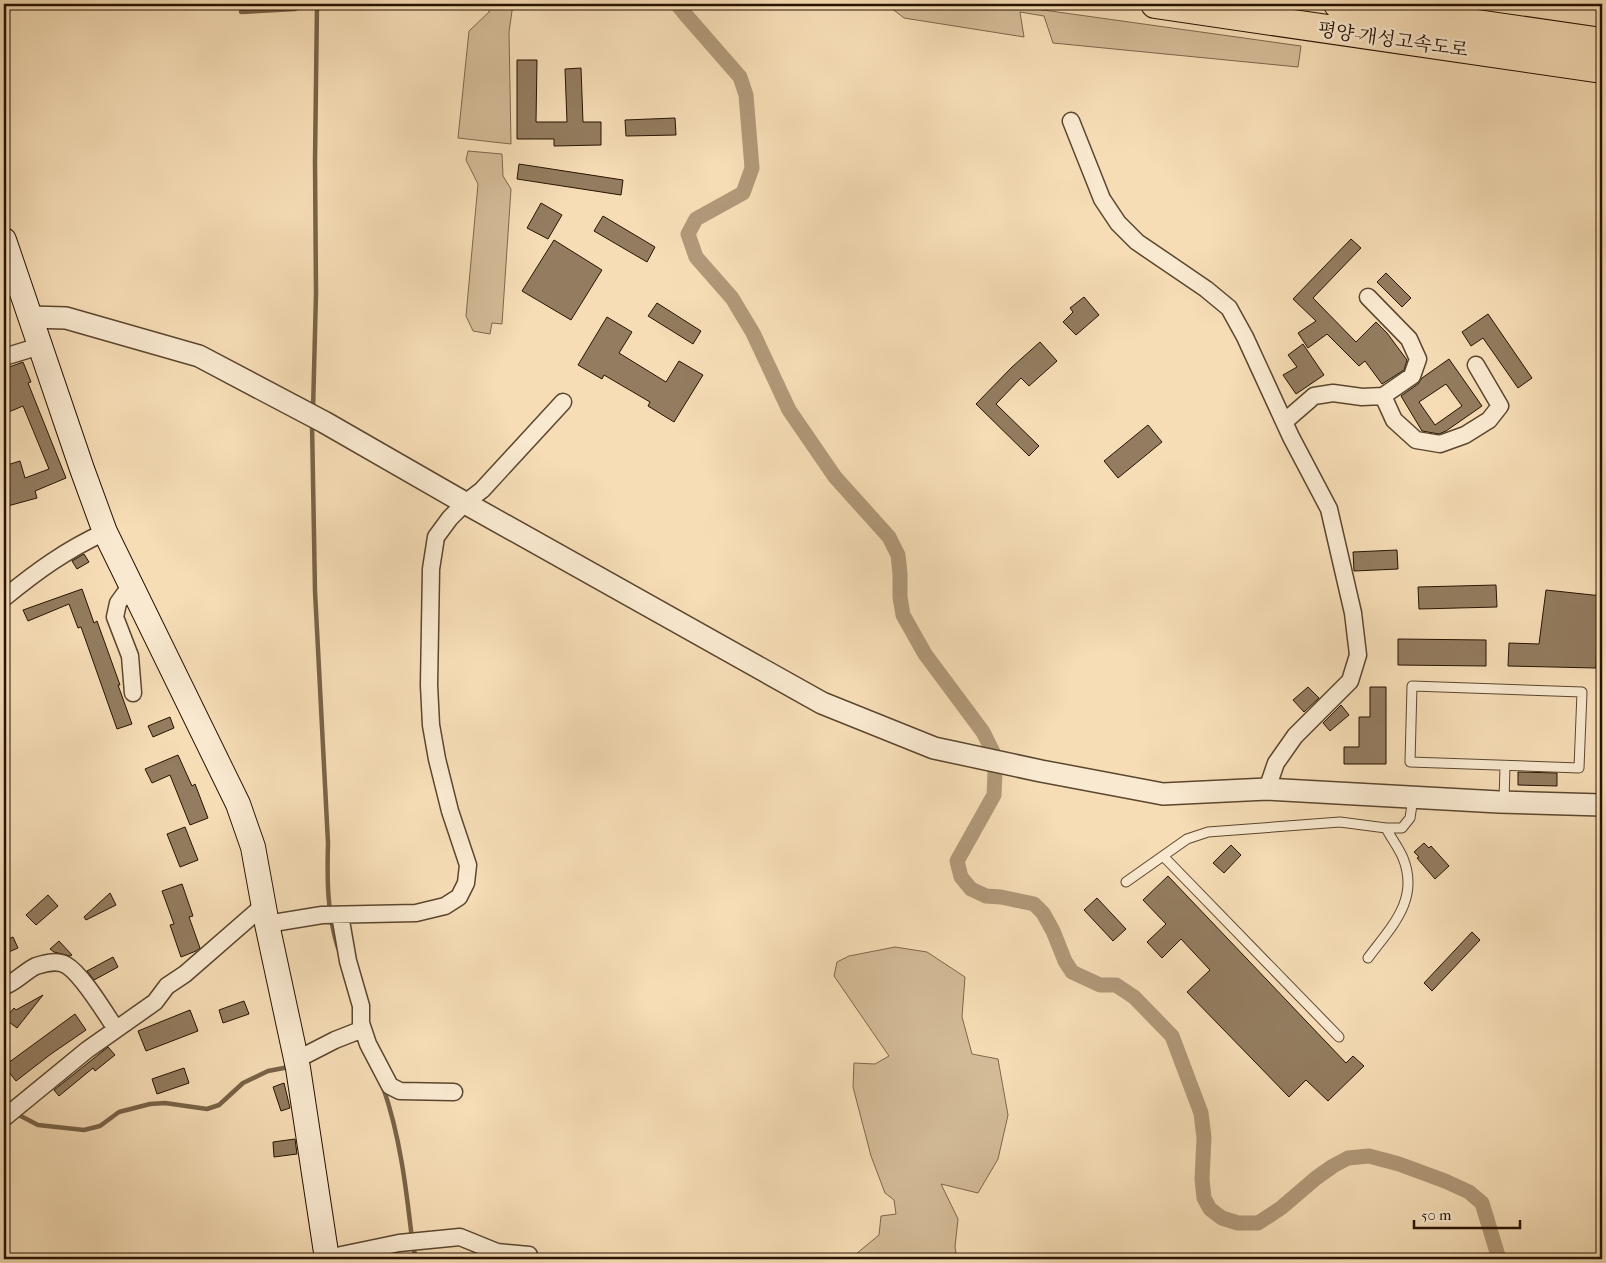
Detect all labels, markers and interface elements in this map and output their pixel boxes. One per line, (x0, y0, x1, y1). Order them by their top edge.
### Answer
street label: 평양-개성고속도로 (1316, 19, 1470, 61)
scale bar (1414, 1198, 1520, 1230)
text: 50 m (1421, 1206, 1452, 1224)

